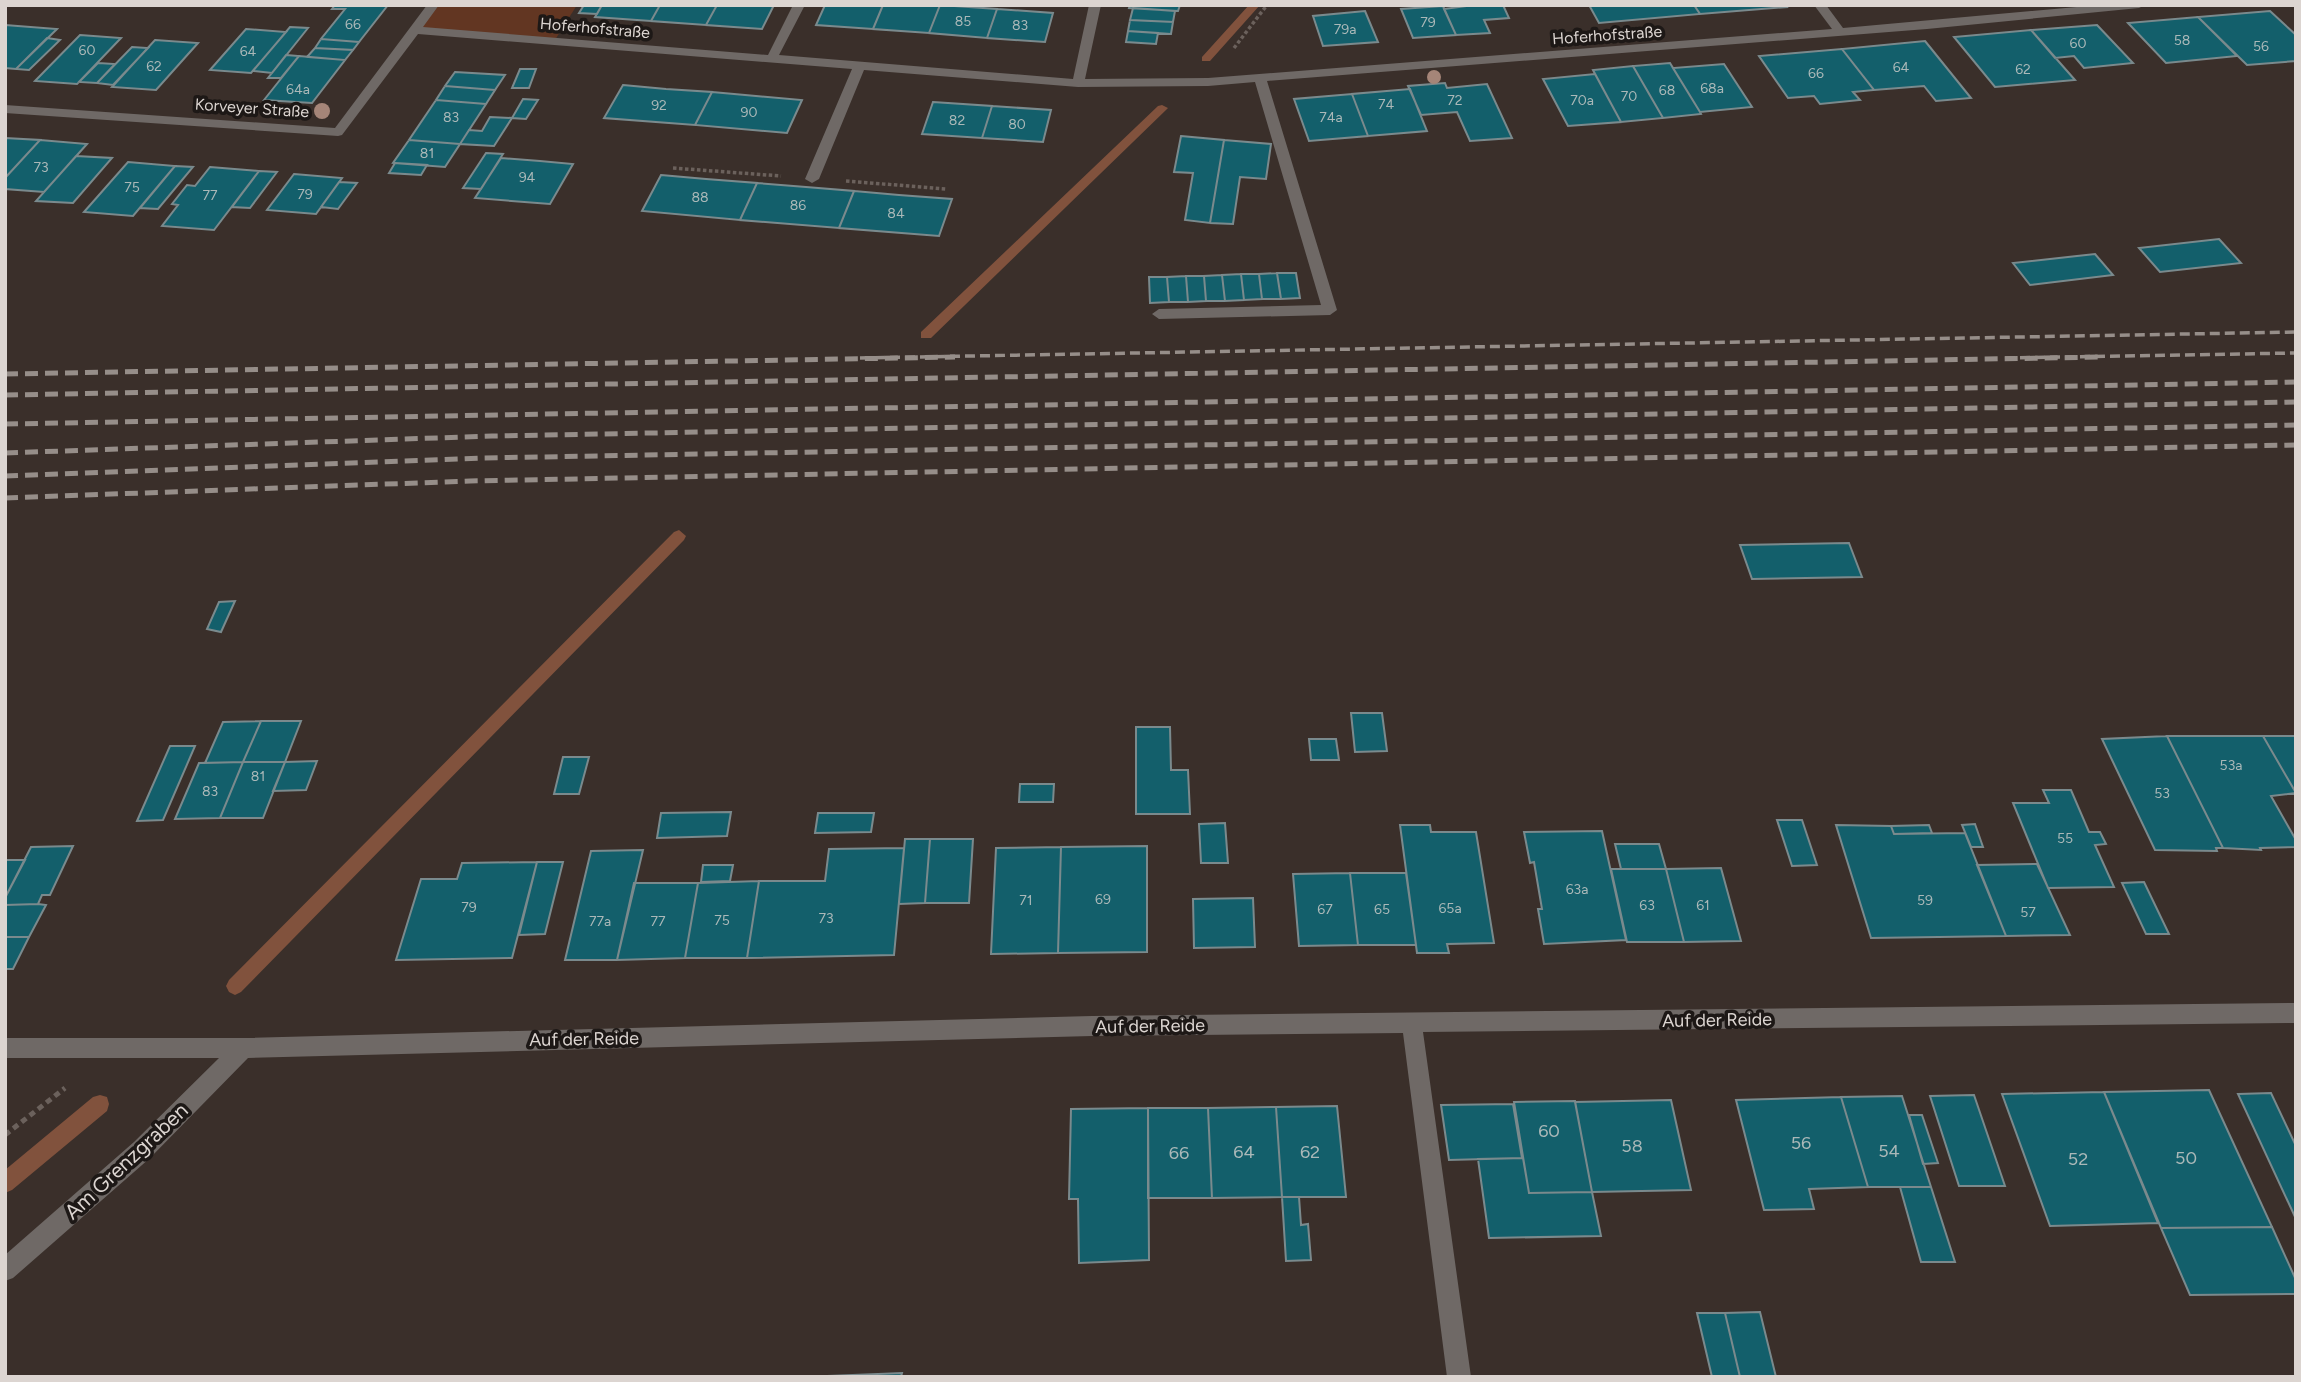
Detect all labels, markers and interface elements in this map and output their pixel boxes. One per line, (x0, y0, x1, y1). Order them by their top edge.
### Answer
house number: 85 (955, 13, 971, 30)
street label: Hoferhofstraße (539, 14, 651, 42)
house number: 79 (1420, 14, 1436, 31)
house number: 66 (345, 16, 361, 33)
house number: 83 (1012, 17, 1028, 34)
house number: 79a (1334, 21, 1356, 38)
street label: Hoferhofstraße (1551, 22, 1663, 48)
house number: 58 (2174, 32, 2190, 49)
house number: 60 (2070, 35, 2086, 52)
house number: 56 (2253, 38, 2269, 55)
house number: 60 (79, 42, 95, 59)
house number: 64 (240, 43, 257, 60)
house number: 62 (146, 58, 162, 75)
house number: 64 (1893, 59, 1910, 76)
house number: 62 (2015, 61, 2031, 78)
house number: 66 (1808, 65, 1824, 82)
house number: 68a (1700, 80, 1724, 97)
house number: 64a (286, 81, 310, 98)
house number: 68 (1659, 82, 1675, 99)
house number: 70 (1621, 88, 1637, 105)
house number: 72 (1447, 92, 1463, 109)
house number: 70a (1570, 92, 1594, 109)
street label: Korveyer Straße (194, 95, 310, 121)
house number: 74 (1378, 96, 1394, 113)
house number: 92 (651, 97, 667, 114)
house number: 90 (741, 104, 757, 121)
house number: 83 (443, 109, 459, 126)
house number: 74a (1319, 109, 1343, 126)
house number: 82 (949, 112, 965, 129)
house number: 80 (1008, 116, 1026, 133)
house number: 81 (420, 145, 434, 162)
house number: 73 (33, 159, 49, 176)
house number: 94 (519, 169, 536, 186)
house number: 75 (124, 179, 140, 196)
house number: 79 (297, 186, 313, 203)
house number: 77 (202, 187, 218, 204)
house number: 88 (691, 189, 709, 206)
house number: 86 (790, 197, 806, 214)
house number: 84 (887, 205, 905, 222)
house number: 53a (2220, 757, 2242, 774)
house number: 81 (251, 768, 265, 785)
house number: 83 (202, 783, 218, 800)
house number: 53 (2154, 785, 2170, 802)
house number: 55 (2057, 830, 2073, 847)
house number: 63a (1566, 881, 1588, 898)
house number: 69 (1095, 891, 1111, 908)
house number: 71 (1019, 892, 1033, 909)
house number: 59 (1917, 892, 1933, 909)
house number: 63 (1639, 897, 1655, 914)
house number: 61 (1696, 897, 1710, 914)
house number: 79 (461, 899, 477, 916)
house number: 65a (1438, 900, 1462, 917)
house number: 67 (1317, 901, 1333, 918)
house number: 65 (1374, 901, 1390, 918)
house number: 57 (2020, 904, 2036, 921)
house number: 73 (818, 910, 834, 927)
house number: 75 (714, 912, 730, 929)
house number: 77a (589, 913, 611, 930)
house number: 77 (650, 913, 666, 930)
street label: Auf der Reide (1662, 1008, 1772, 1032)
street label: Auf der Reide (1095, 1014, 1205, 1038)
street label: Auf der Reide (529, 1027, 639, 1051)
street label: Am Grenzgraben (59, 1097, 193, 1225)
house number: 60 (1538, 1120, 1560, 1142)
house number: 56 (1791, 1132, 1811, 1154)
house number: 58 (1621, 1135, 1643, 1157)
house number: 54 (1878, 1140, 1900, 1162)
house number: 64 (1233, 1141, 1255, 1163)
house number: 62 (1300, 1141, 1320, 1163)
house number: 66 (1169, 1142, 1189, 1164)
house number: 50 (2175, 1147, 2197, 1169)
house number: 52 (2068, 1148, 2088, 1170)

